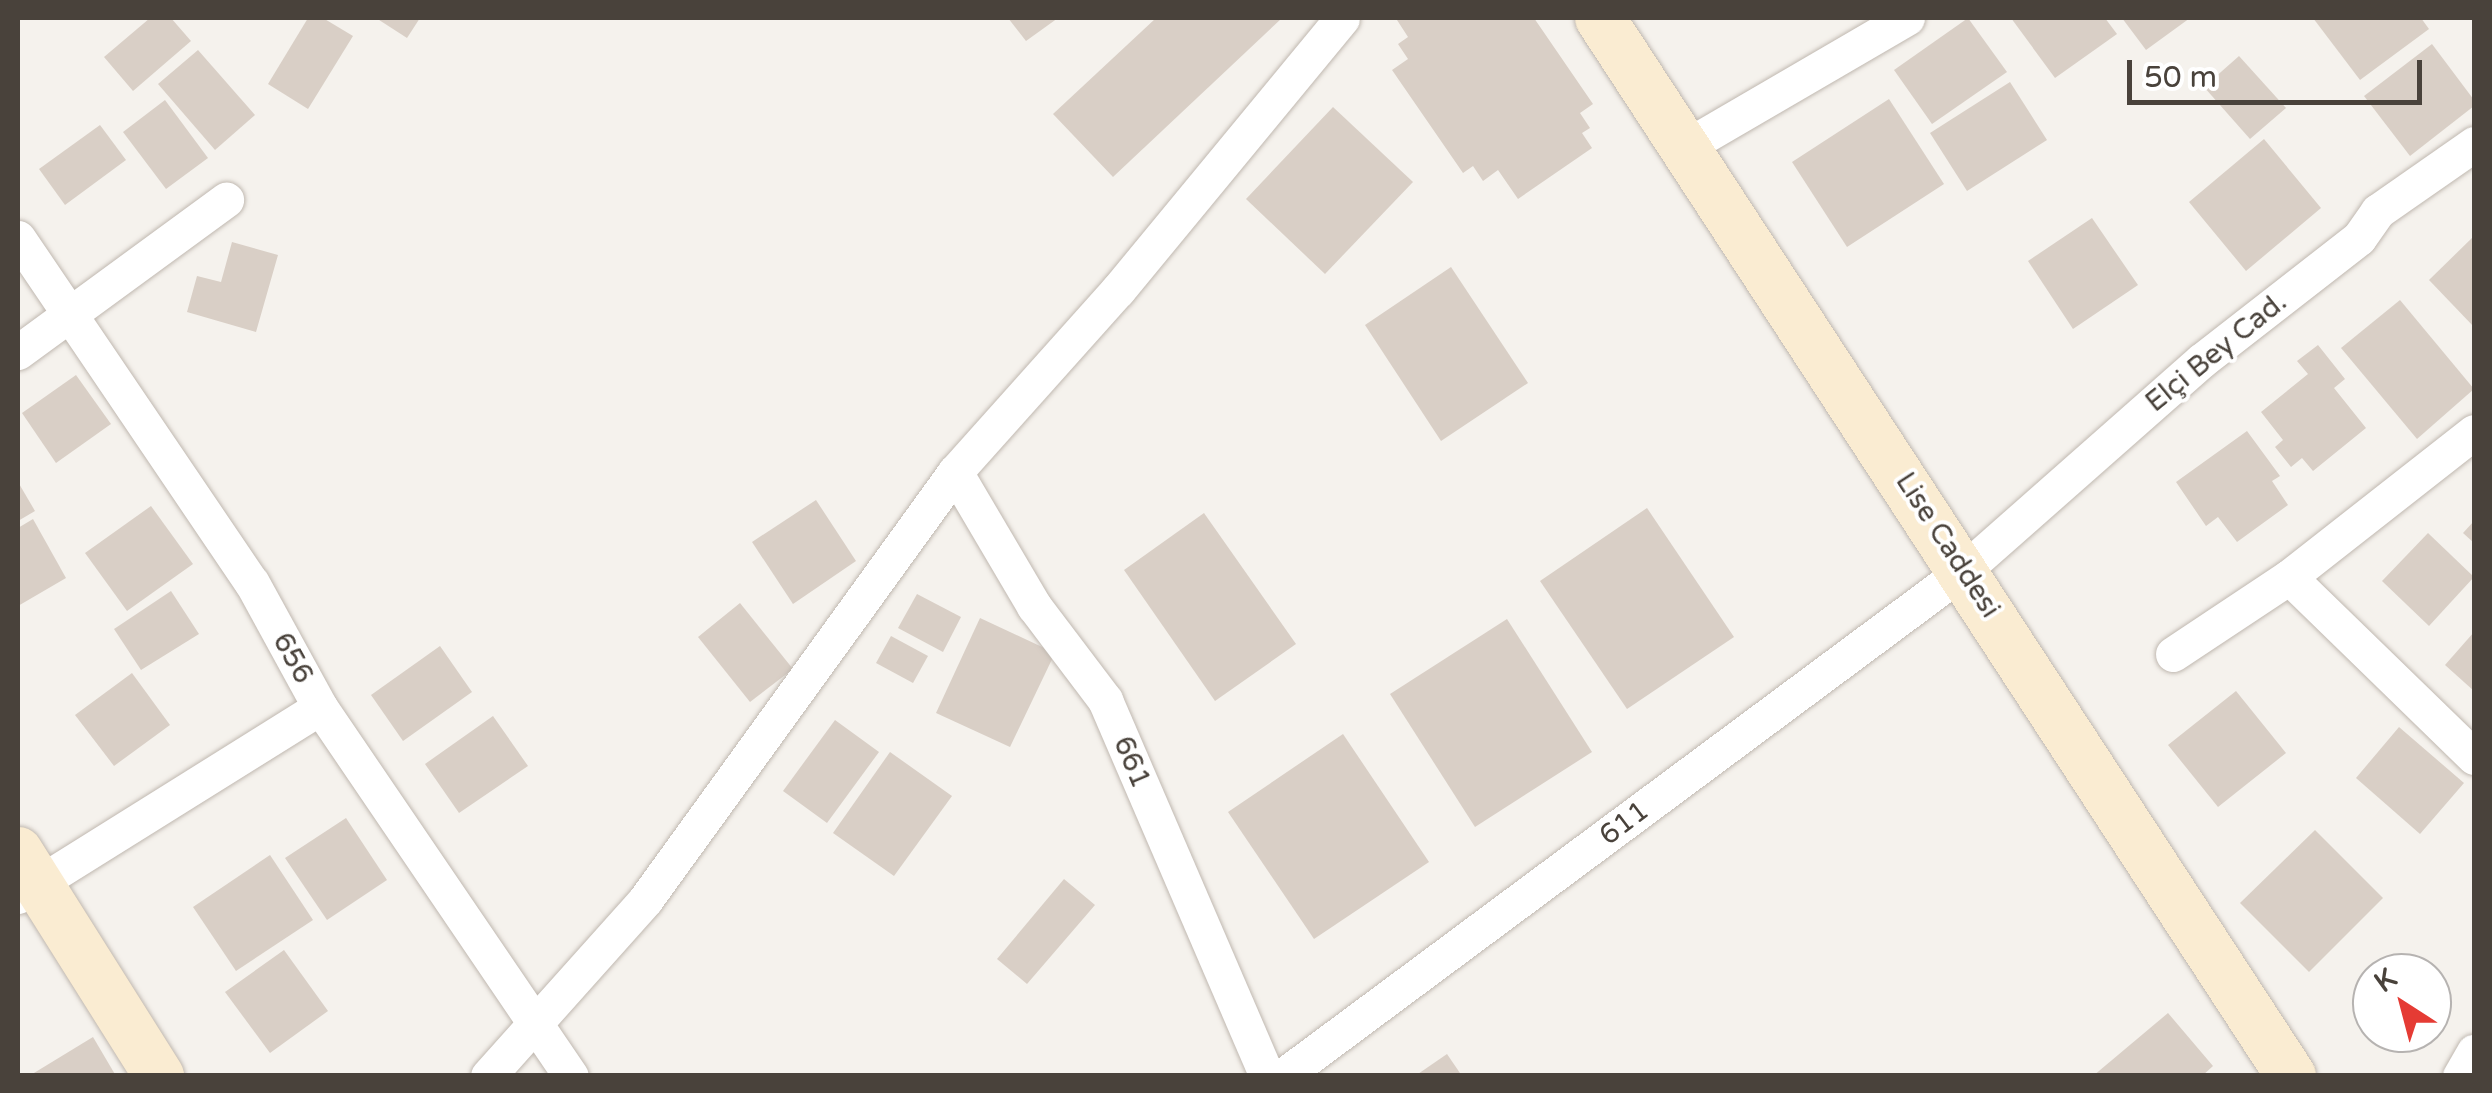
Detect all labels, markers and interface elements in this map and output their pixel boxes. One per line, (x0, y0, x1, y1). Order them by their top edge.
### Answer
scale bar (2132, 40, 2427, 102)
text: 50 m (2144, 59, 2217, 96)
street label: Elçi Bey Cad. (2139, 285, 2293, 419)
street label: Lise Caddesi (1889, 466, 2007, 624)
street label: 656 (266, 627, 320, 689)
street label: 661 (1106, 731, 1158, 793)
street label: 611 (1593, 794, 1655, 852)
north arrow (2352, 953, 2452, 1053)
text: K (2368, 961, 2403, 1000)

